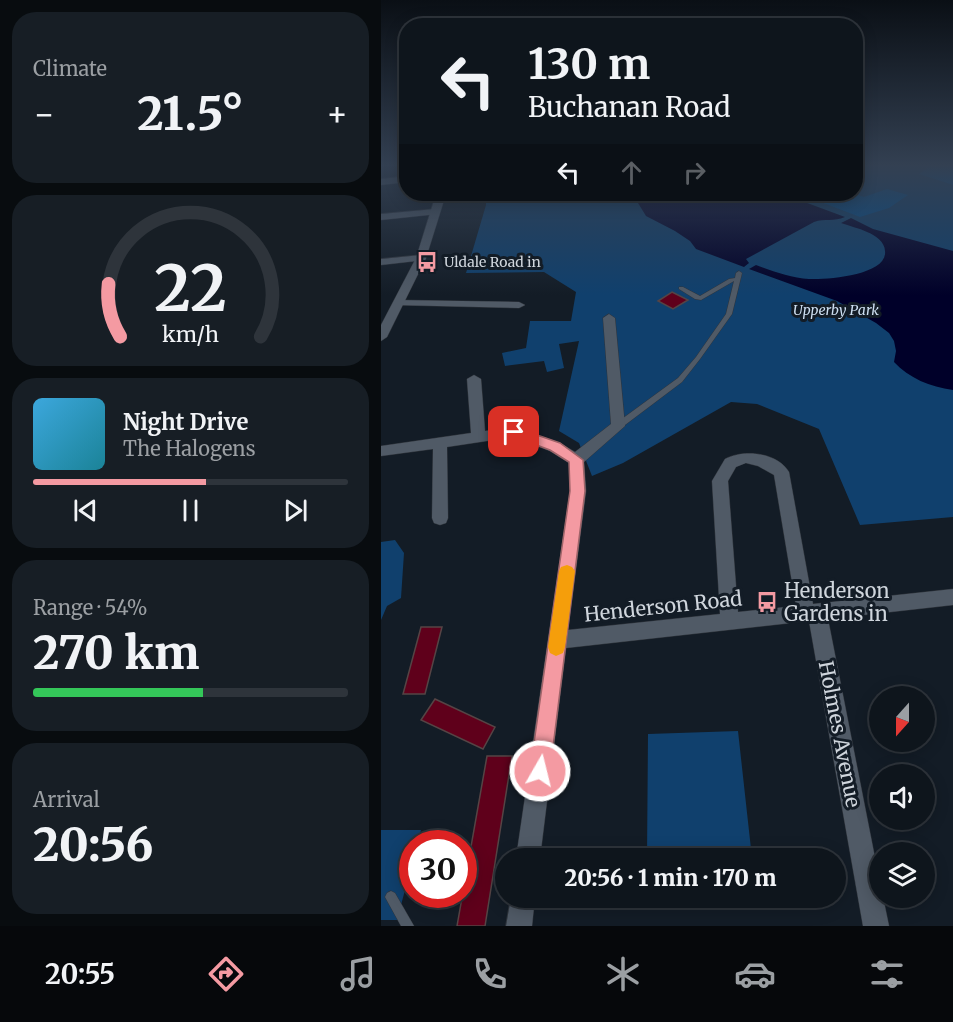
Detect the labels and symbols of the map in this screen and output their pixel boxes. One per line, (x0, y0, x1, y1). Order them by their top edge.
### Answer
bus stop icon: Uldale Road in (415, 250, 439, 274)
place label: Uldale Road in (444, 253, 541, 271)
park label: Upperby Park (793, 301, 879, 319)
pin (488, 406, 539, 457)
place label: Henderson Gardens in (784, 578, 890, 626)
street label: Henderson Road (583, 585, 743, 627)
bus stop icon: Henderson Gardens in (755, 590, 779, 614)
street label: Holmes Avenue (814, 659, 866, 809)
north arrow (869, 686, 935, 752)
position arrow (508, 739, 572, 803)
speed limit sign: 30 (399, 830, 477, 908)

